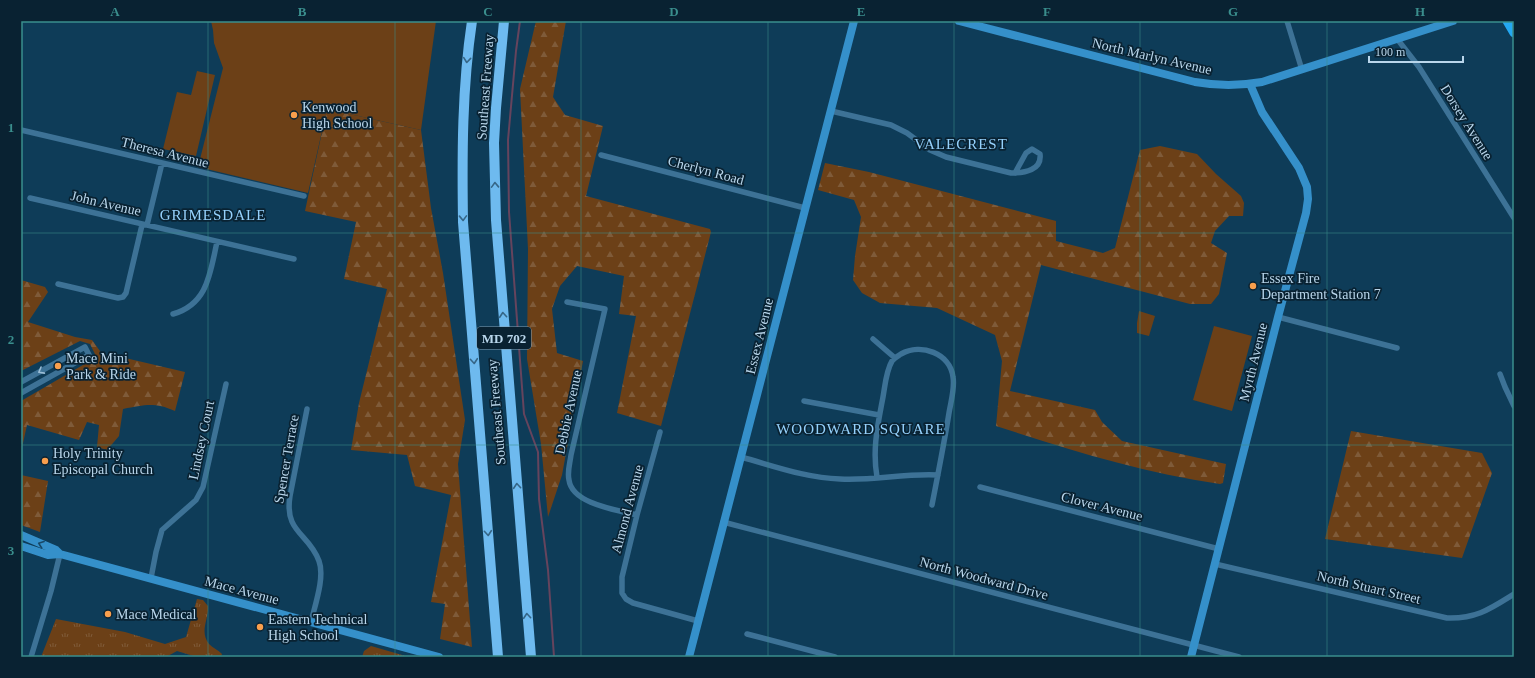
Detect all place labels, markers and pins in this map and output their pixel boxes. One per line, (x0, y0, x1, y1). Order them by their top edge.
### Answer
place label: Kenwood High School (302, 100, 373, 131)
marker: Kenwood High School (289, 110, 299, 120)
place label: Essex Fire Department Station 7 (1261, 271, 1381, 302)
marker: Essex Fire Department Station 7 (1248, 281, 1258, 291)
place label: Mace Mini Park & Ride (66, 351, 136, 382)
marker: Mace Mini Park & Ride (53, 361, 63, 371)
place label: Holy Trinity Episcopal Church (53, 446, 153, 477)
marker: Holy Trinity Episcopal Church (40, 456, 50, 466)
place label: Mace Medical (116, 607, 197, 622)
marker: Mace Medical (103, 609, 113, 619)
place label: Eastern Technical High School (268, 612, 368, 643)
marker: Eastern Technical High School (255, 622, 265, 632)

